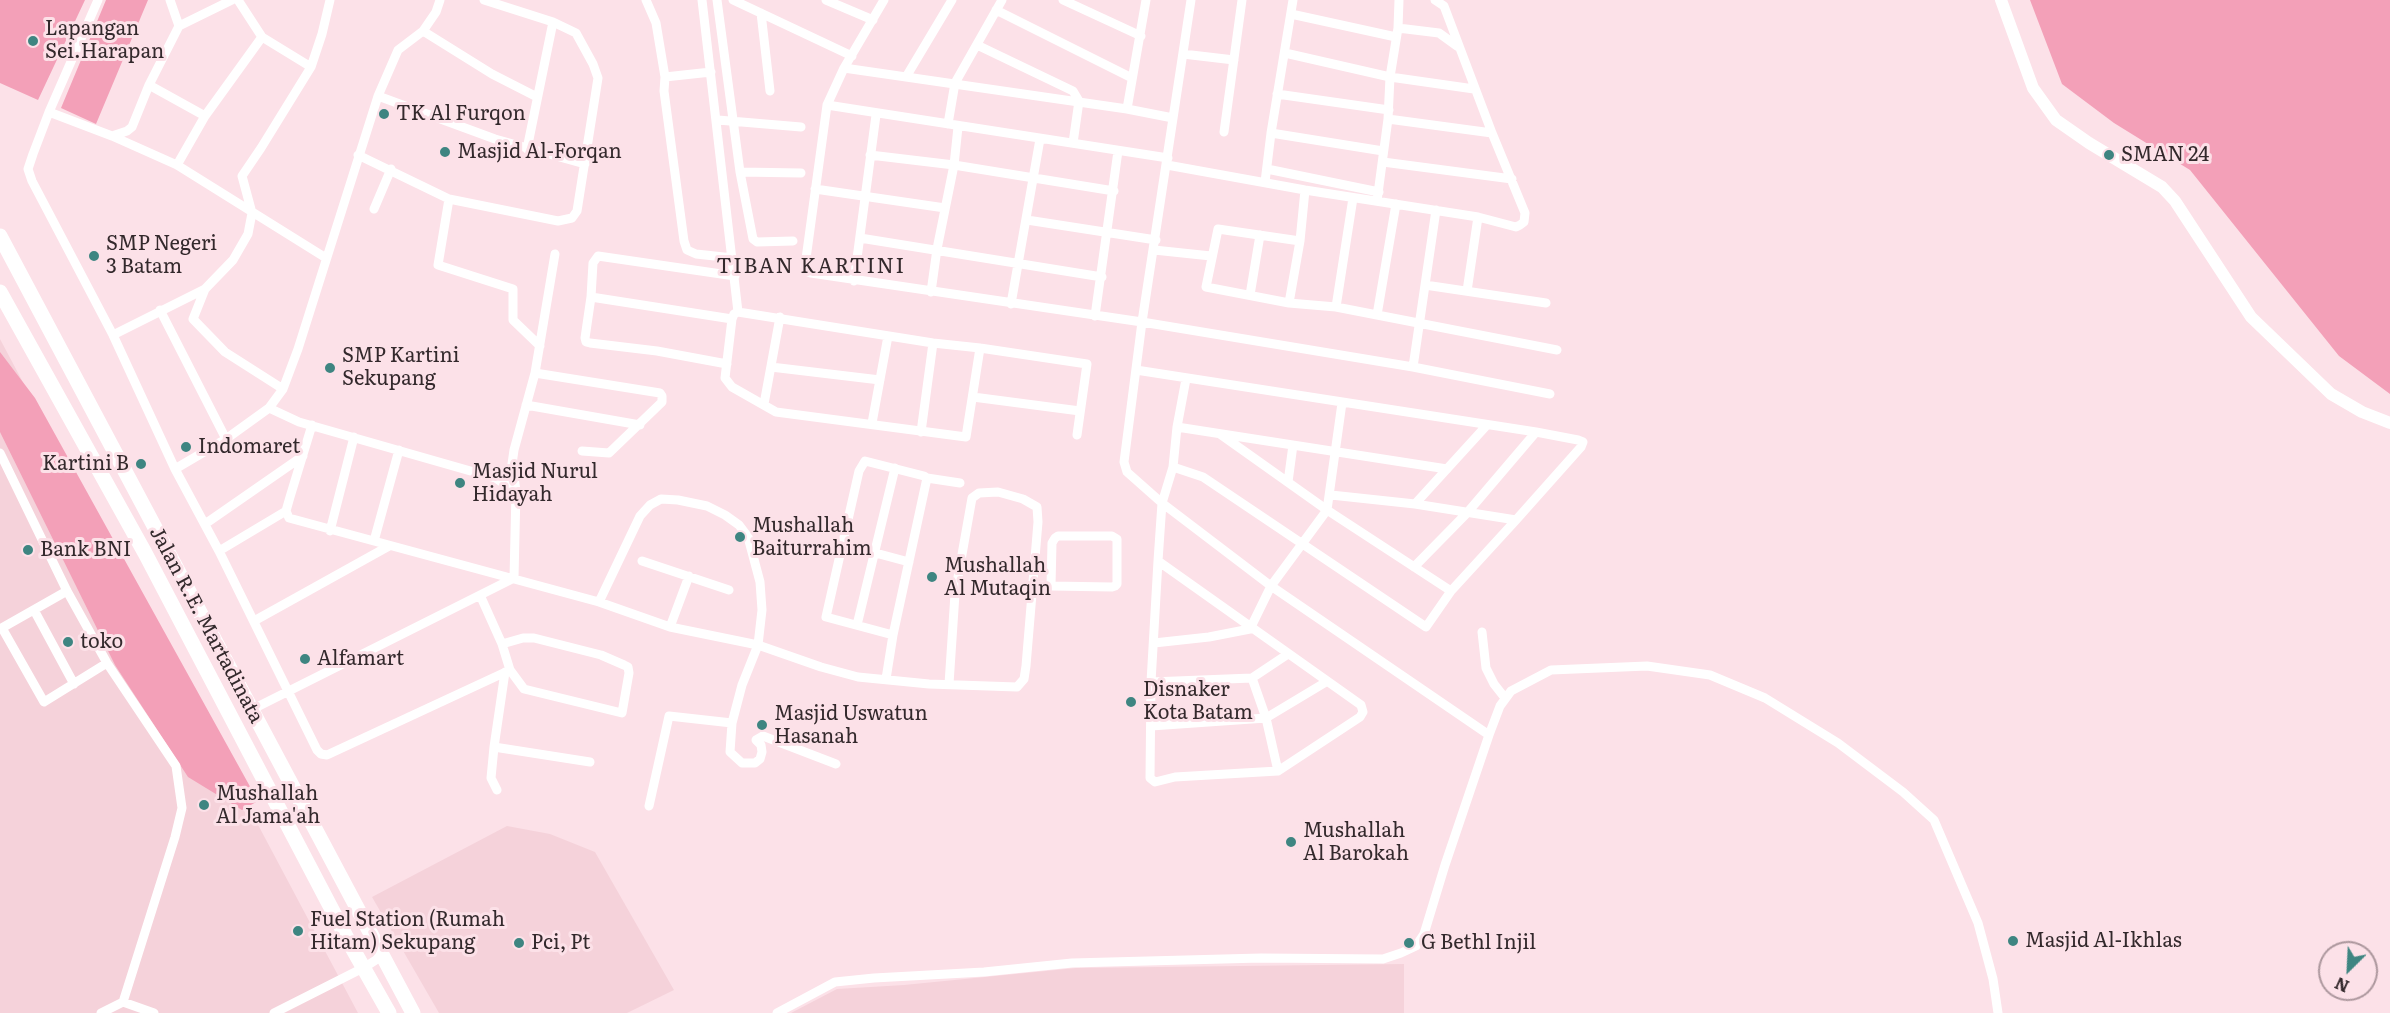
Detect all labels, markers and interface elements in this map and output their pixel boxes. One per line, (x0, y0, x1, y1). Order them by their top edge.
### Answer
place label: Lapangan Sei.Harapan (45, 17, 164, 64)
marker: Lapangan Sei.Harapan (26, 34, 40, 48)
place label: TK Al Furqon (396, 102, 526, 126)
marker: TK Al Furqon (377, 107, 391, 121)
place label: Masjid Al-Forqan (457, 140, 622, 164)
place label: SMAN 24 (2121, 143, 2209, 167)
marker: Masjid Al-Forqan (438, 145, 452, 159)
marker: SMAN 24 (2102, 148, 2116, 162)
place label: SMP Negeri 3 Batam (106, 232, 217, 279)
marker: SMP Negeri 3 Batam (87, 249, 101, 263)
district label: TIBAN KARTINI (716, 254, 906, 280)
place label: SMP Kartini Sekupang (342, 344, 459, 391)
marker: SMP Kartini Sekupang (323, 361, 337, 375)
place label: Indomaret (198, 435, 300, 459)
marker: Indomaret (179, 440, 193, 454)
place label: Kartini B (42, 452, 129, 476)
marker: Kartini B (134, 457, 148, 471)
place label: Masjid Nurul Hidayah (472, 460, 598, 507)
marker: Masjid Nurul Hidayah (453, 476, 467, 490)
place label: Mushallah Baiturrahim (752, 514, 872, 561)
street label: Jalan R.E. Martadinata (144, 522, 268, 728)
marker: Mushallah Baiturrahim (733, 530, 747, 544)
place label: Bank BNI (40, 538, 131, 562)
marker: Bank BNI (21, 543, 35, 557)
place label: Mushallah Al Mutaqin (944, 554, 1051, 601)
marker: Mushallah Al Mutaqin (925, 570, 939, 584)
place label: toko (80, 630, 123, 654)
marker: toko (61, 635, 75, 649)
place label: Alfamart (317, 647, 404, 671)
marker: Alfamart (298, 652, 312, 666)
place label: Disnaker Kota Batam (1143, 678, 1253, 725)
marker: Disnaker Kota Batam (1124, 695, 1138, 709)
place label: Masjid Uswatun Hasanah (774, 702, 928, 749)
marker: Masjid Uswatun Hasanah (755, 718, 769, 732)
place label: Mushallah Al Jama'ah (216, 782, 320, 829)
marker: Mushallah Al Jama'ah (197, 798, 211, 812)
place label: Mushallah Al Barokah (1303, 819, 1409, 866)
marker: Mushallah Al Barokah (1284, 835, 1298, 849)
place label: Fuel Station (Rumah Hitam) Sekupang (310, 908, 505, 955)
marker: Fuel Station (Rumah Hitam) Sekupang (291, 924, 305, 938)
place label: Masjid Al-Ikhlas (2025, 929, 2182, 953)
place label: Pci, Pt (531, 931, 590, 955)
place label: G Bethl Injil (1421, 931, 1536, 955)
marker: Masjid Al-Ikhlas (2006, 934, 2020, 948)
marker: Pci, Pt (512, 936, 526, 950)
marker: G Bethl Injil (1402, 936, 1416, 950)
north arrow (2318, 941, 2378, 1001)
text: N (2330, 972, 2353, 999)

